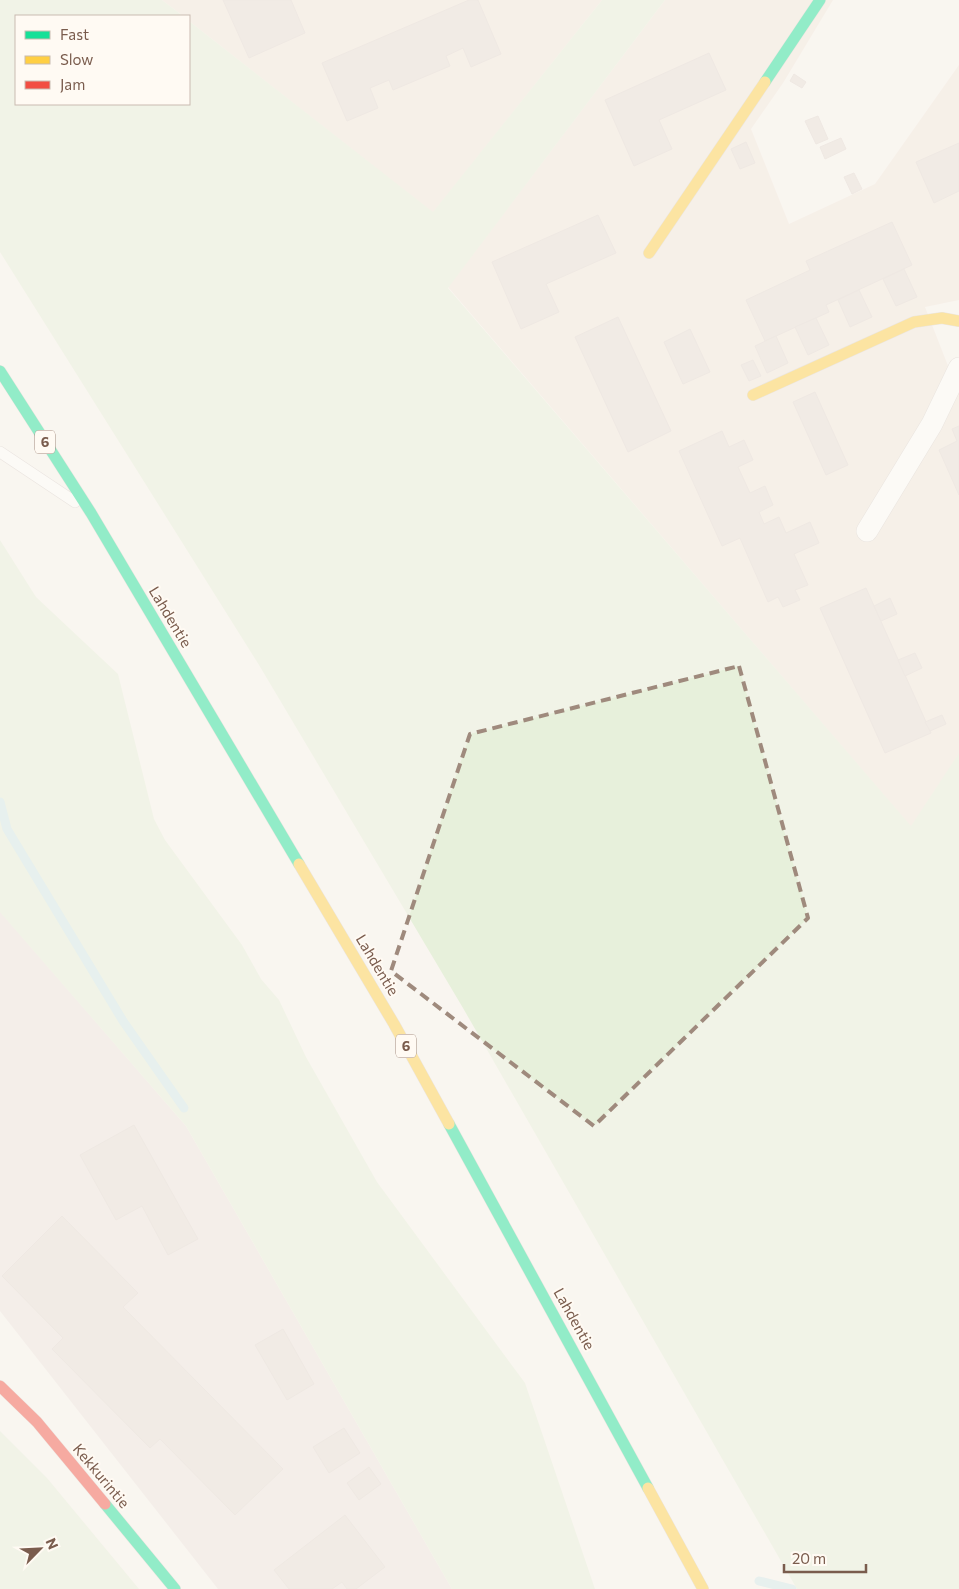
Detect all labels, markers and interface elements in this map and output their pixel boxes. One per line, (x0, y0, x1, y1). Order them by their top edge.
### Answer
legend (15, 15, 190, 105)
text: Fast (60, 25, 89, 43)
text: Slow (60, 50, 93, 68)
text: Jam (60, 75, 85, 93)
road number: 6 (35, 431, 55, 454)
street label: Lahdentie (146, 583, 196, 650)
street label: Lahdentie (353, 931, 403, 998)
road number: 6 (396, 1034, 416, 1058)
street label: Lahdentie (550, 1284, 599, 1353)
street label: Kekkurintie (70, 1440, 134, 1511)
north arrow (15, 1524, 65, 1574)
text: N (42, 1535, 62, 1552)
scale bar (784, 1542, 866, 1574)
text: 20 m (792, 1549, 826, 1567)

